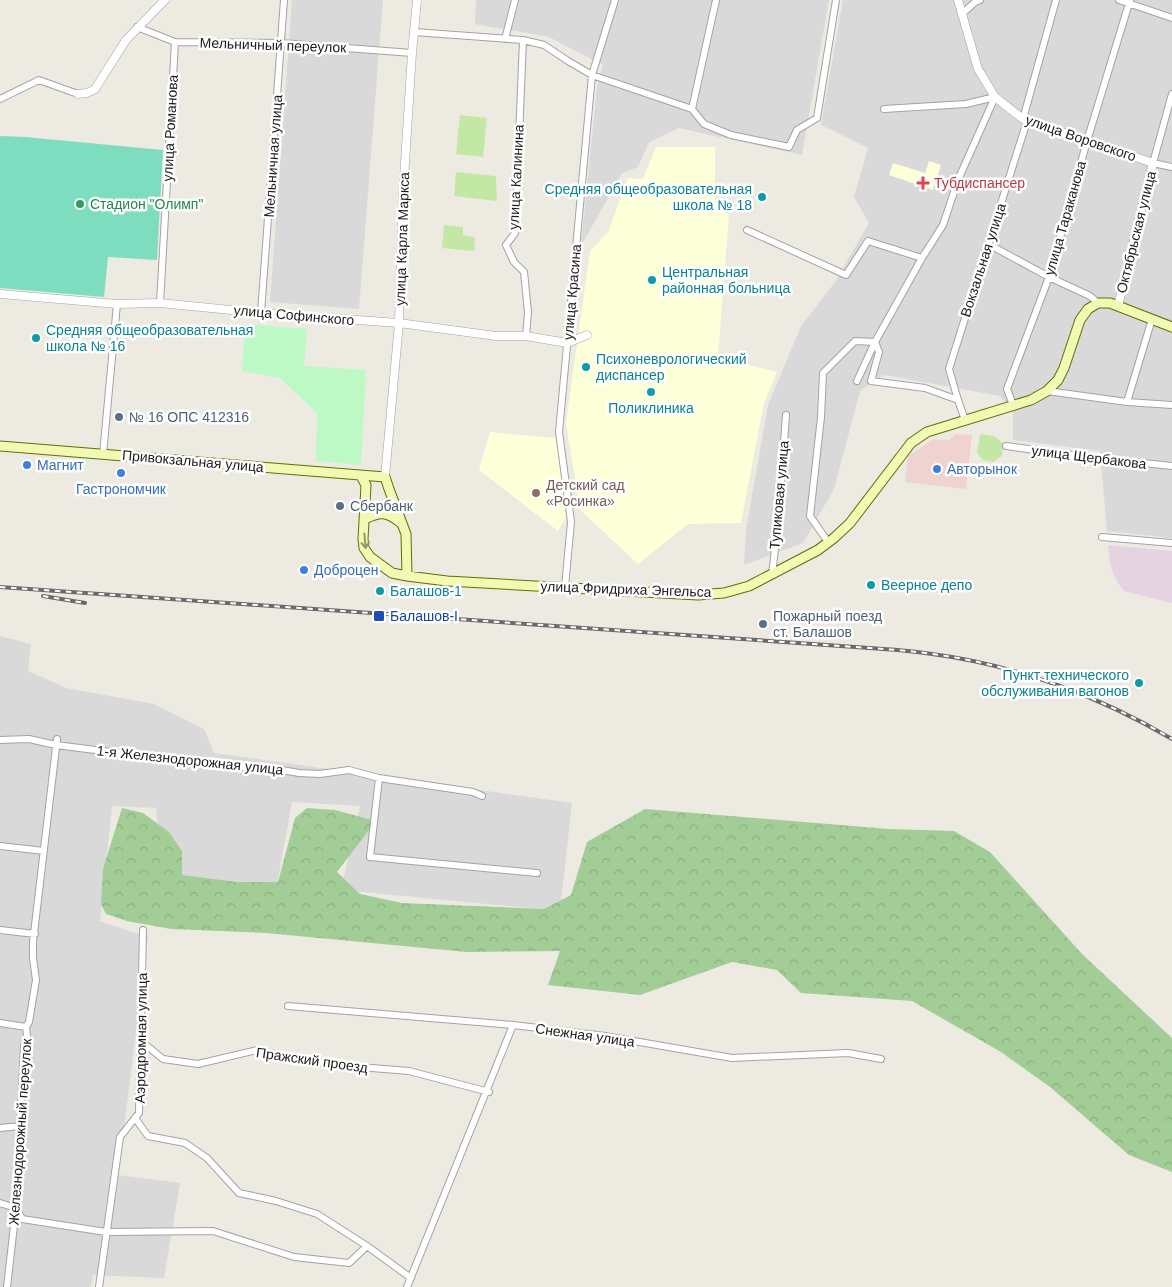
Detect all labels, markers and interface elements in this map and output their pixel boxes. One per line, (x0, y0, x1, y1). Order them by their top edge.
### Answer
street label: Мельничный переулок (199, 34, 347, 56)
street label: улица Романова (159, 74, 181, 182)
street label: Мельничная улица (261, 94, 285, 218)
street label: улица Воровского (1024, 112, 1139, 165)
street label: улица Калинина (505, 124, 527, 230)
street label: улица Тараканова (1041, 159, 1089, 277)
street label: Октябрьская улица (1113, 169, 1159, 295)
street label: улица Карла Маркса (392, 172, 412, 306)
place label: Тубдиспансер (934, 175, 1025, 191)
marker: Тубдиспансер (916, 176, 930, 190)
place label: Средняя общеобразовательная школа № 18 (545, 181, 752, 213)
marker: Средняя общеобразовательная школа № 18 (756, 191, 768, 203)
place label: Стадион "Олимп" (90, 196, 203, 212)
marker: Стадион "Олимп" (74, 198, 86, 210)
street label: Вокзальная улица (957, 201, 1009, 319)
street label: улица Красина (560, 243, 584, 341)
place label: Центральная районная больница (662, 264, 790, 296)
marker: Центральная районная больница (646, 274, 658, 286)
street label: улица Софинского (233, 302, 355, 328)
place label: Средняя общеобразовательная школа № 16 (46, 322, 253, 354)
marker: Средняя общеобразовательная школа № 16 (30, 332, 42, 344)
place label: Психоневрологический диспансер (596, 351, 747, 383)
marker: Психоневрологический диспансер (580, 361, 592, 373)
marker: Поликлиника (645, 386, 657, 398)
place label: Поликлиника (608, 400, 694, 416)
place label: № 16 ОПС 412316 (129, 409, 249, 425)
marker: № 16 ОПС 412316 (113, 411, 125, 423)
street label: Тупиковая улица (766, 440, 792, 550)
street label: улица Щербакова (1031, 442, 1148, 472)
street label: Привокзальная улица (121, 447, 265, 475)
place label: Магнит (37, 457, 84, 473)
marker: Магнит (21, 459, 33, 471)
place label: Авторынок (947, 461, 1018, 477)
marker: Авторынок (931, 463, 943, 475)
marker: Гастрономчик (115, 467, 127, 479)
place label: Детский сад «Росинка» (546, 477, 625, 509)
place label: Гастрономчик (76, 481, 167, 497)
marker: Детский сад «Росинка» (530, 487, 542, 499)
place label: Сбербанк (350, 498, 414, 514)
marker: Сбербанк (334, 500, 346, 512)
one-way arrow (360, 533, 369, 549)
place label: Доброцен (314, 562, 378, 578)
marker: Доброцен (298, 564, 310, 576)
place label: Веерное депо (881, 577, 972, 593)
street label: улица Фридриха Энгельса (540, 578, 712, 600)
marker: Веерное депо (865, 579, 877, 591)
place label: Балашов-1 (390, 583, 462, 599)
marker: Балашов-1 (374, 585, 386, 597)
place label: Балашов-I (390, 608, 458, 624)
place label: Пожарный поезд ст. Балашов (773, 608, 882, 640)
marker: Балашов-I (372, 609, 386, 623)
marker: Пожарный поезд ст. Балашов (757, 618, 769, 630)
place label: Пункт технического обслуживания вагонов (981, 667, 1129, 699)
marker: Пункт технического обслуживания вагонов (1133, 677, 1145, 689)
street label: 1-я Железнодорожная улица (96, 742, 284, 778)
street label: Аэродромная улица (132, 972, 150, 1104)
street label: Снежная улица (534, 1020, 636, 1050)
street label: Железнодорожный переулок (5, 1037, 35, 1226)
street label: Пражский проезд (255, 1044, 369, 1076)

